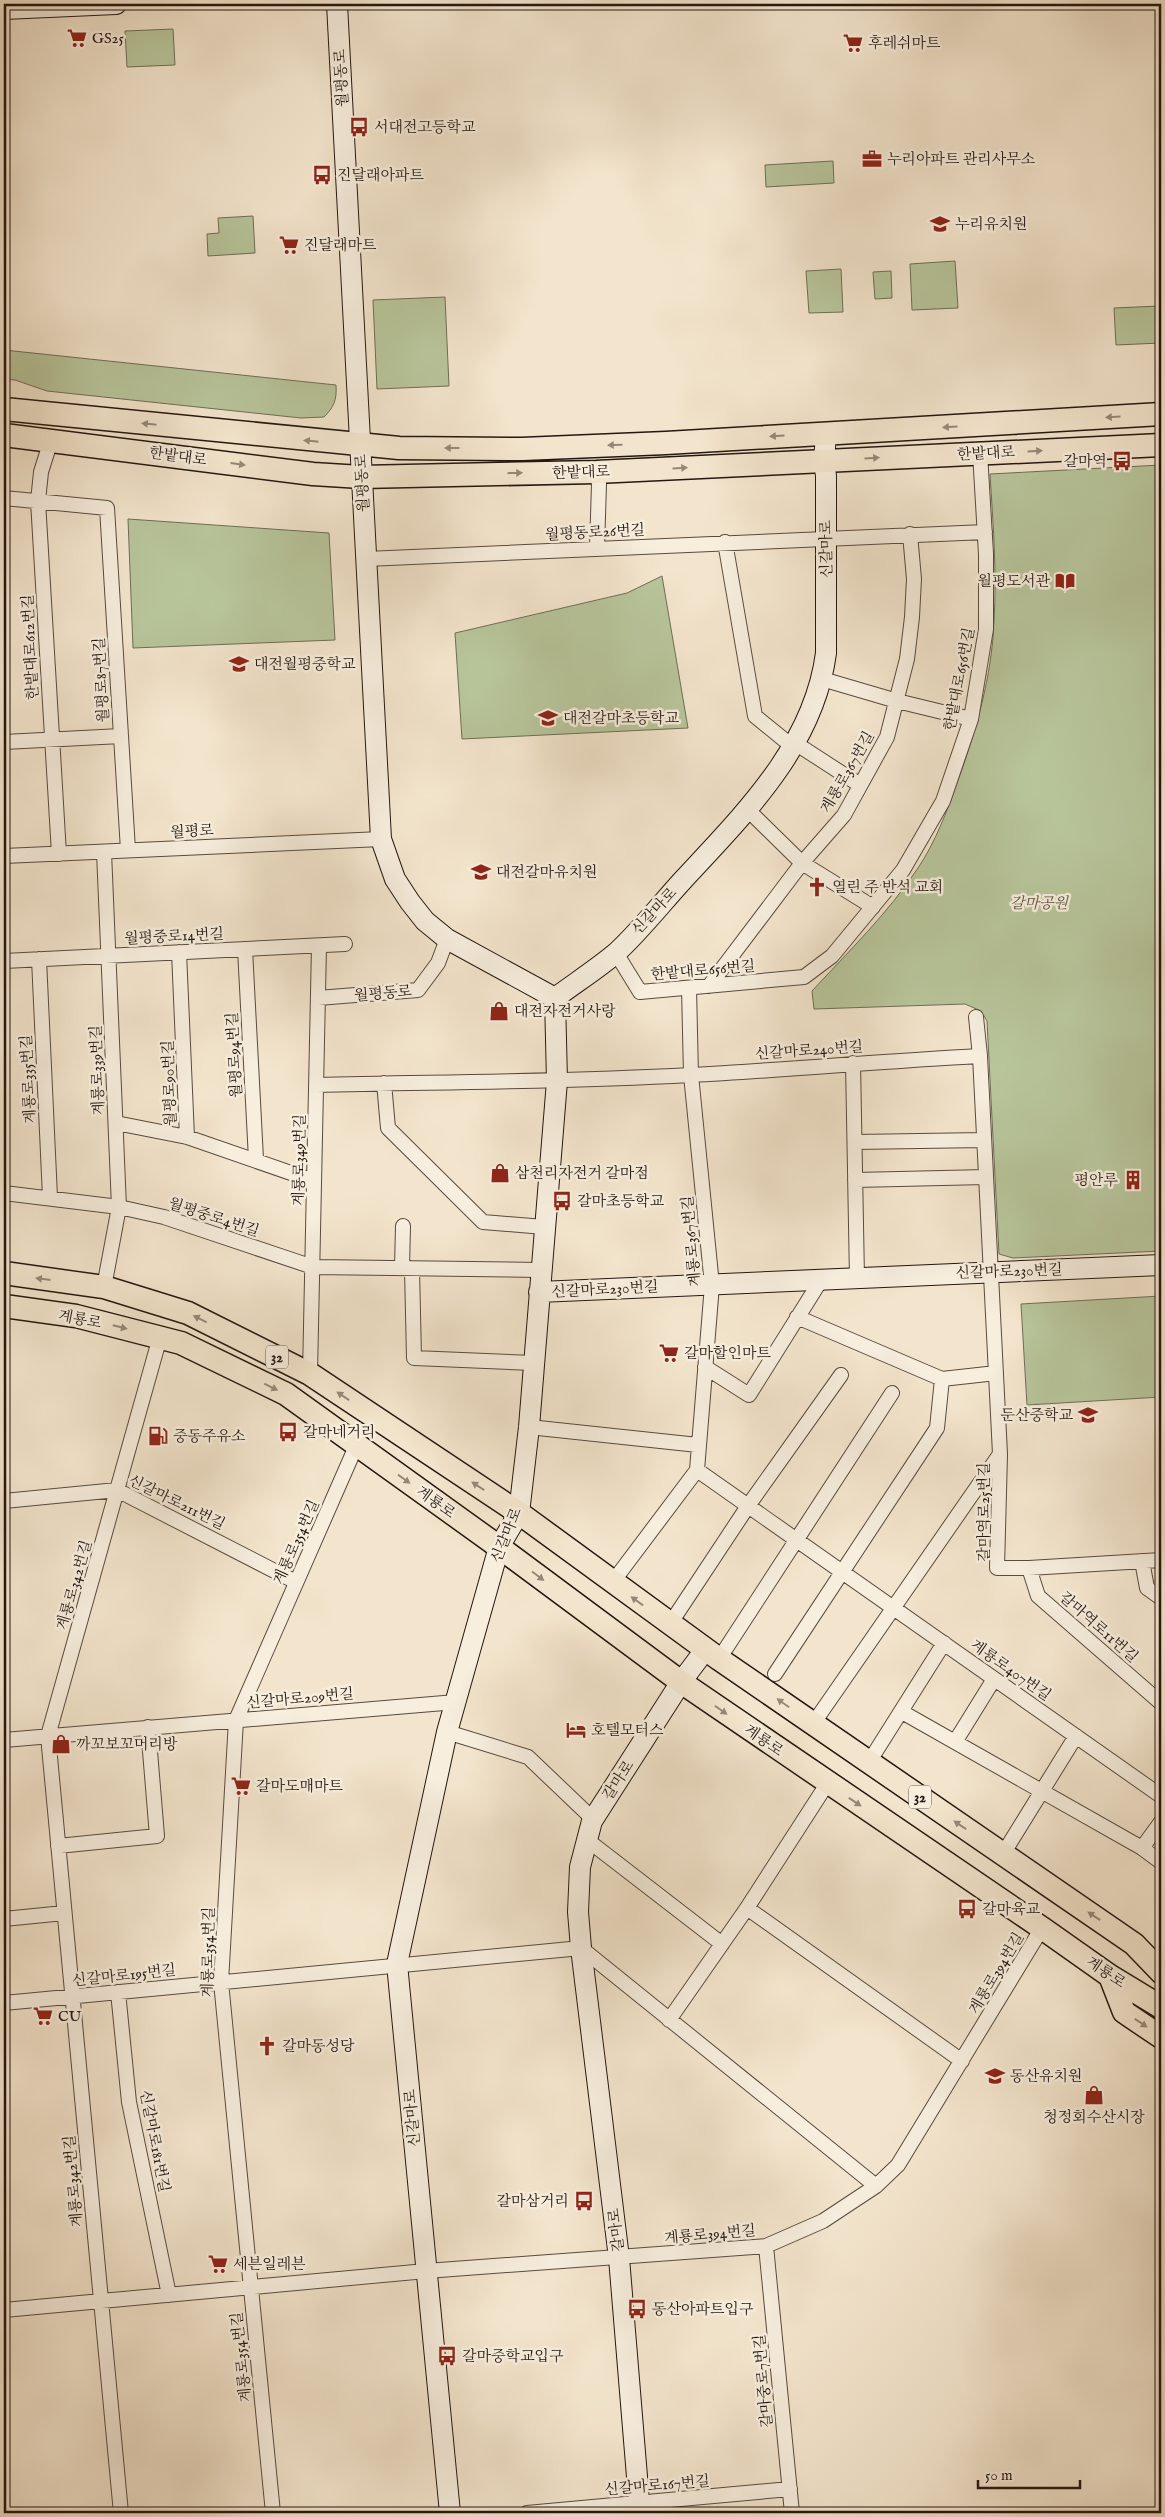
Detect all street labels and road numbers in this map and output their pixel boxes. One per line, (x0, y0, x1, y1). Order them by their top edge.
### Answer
street label: 월평동로 (330, 48, 353, 107)
street label: 한밭대로 (957, 442, 1016, 465)
street label: 한밭대로 (148, 443, 208, 470)
street label: 월평동로 (351, 453, 374, 512)
street label: 한밭대로 (552, 462, 611, 483)
street label: 신갈마로 (816, 519, 837, 578)
street label: 월평동로26번길 (544, 520, 646, 545)
street label: 한밭대로612번길 (18, 594, 43, 700)
street label: 한밭대로656번길 (940, 626, 979, 732)
street label: 월평로87번길 (90, 637, 113, 723)
street label: 계룡로367번길 (816, 728, 879, 817)
street label: 월평로 (170, 821, 215, 842)
street label: 신갈마로 (628, 883, 681, 939)
street label: 월평중로14번길 (124, 924, 224, 949)
street label: 한밭대로656번길 (650, 956, 756, 985)
street label: 월평동로 (353, 981, 413, 1005)
street label: 월평로94번길 (223, 1011, 246, 1099)
street label: 계룡로339번길 (86, 1025, 109, 1115)
street label: 계룡로335번길 (17, 1034, 40, 1124)
street label: 신갈마로240번길 (754, 1037, 864, 1064)
street label: 월평로90번길 (158, 1039, 181, 1126)
street label: 계룡로349번길 (289, 1114, 310, 1206)
street label: 월평중로4번길 (166, 1194, 262, 1241)
street label: 계룡로367번길 (678, 1195, 705, 1287)
street label: 신갈마로230번길 (955, 1260, 1063, 1283)
street label: 신갈마로230번길 (551, 1277, 659, 1302)
street label: 계룡로 (57, 1306, 104, 1333)
road number: 32 (266, 1345, 288, 1368)
street label: 갈마역로25번길 (975, 1462, 994, 1562)
street label: 신갈마로211번길 (125, 1471, 228, 1534)
street label: 계룡로 (413, 1482, 459, 1523)
street label: 계룡로354번길 (269, 1497, 324, 1588)
street label: 신갈마로 (487, 1504, 526, 1566)
street label: 계룡로342번길 (53, 1538, 96, 1632)
street label: 갈마역로11번길 (1055, 1588, 1142, 1667)
street label: 계룡로407번길 (967, 1636, 1055, 1705)
street label: 신갈마로209번길 (245, 1684, 355, 1713)
street label: 계룡로 (740, 1720, 787, 1761)
street label: 갈마로 (599, 1756, 638, 1804)
road number: 32 (909, 1785, 931, 1808)
street label: 계룡로354번길 (198, 1906, 219, 1998)
street label: 계룡로394번길 (965, 1929, 1028, 2018)
street label: 계룡로 (1082, 1952, 1129, 1993)
street label: 신갈마로195번길 (71, 1961, 177, 1990)
street label: 신갈마로181번길 (135, 2088, 174, 2194)
street label: 신갈마로 (400, 2088, 424, 2148)
street label: 계룡로342번길 (60, 2134, 87, 2228)
street label: 갈마로 (604, 2207, 629, 2253)
street label: 계룡로394번길 (663, 2221, 757, 2248)
street label: 계룡로354번길 (227, 2311, 256, 2403)
street label: 갈마중로7번길 (750, 2333, 777, 2429)
street label: 신갈마로167번길 (603, 2471, 711, 2500)

